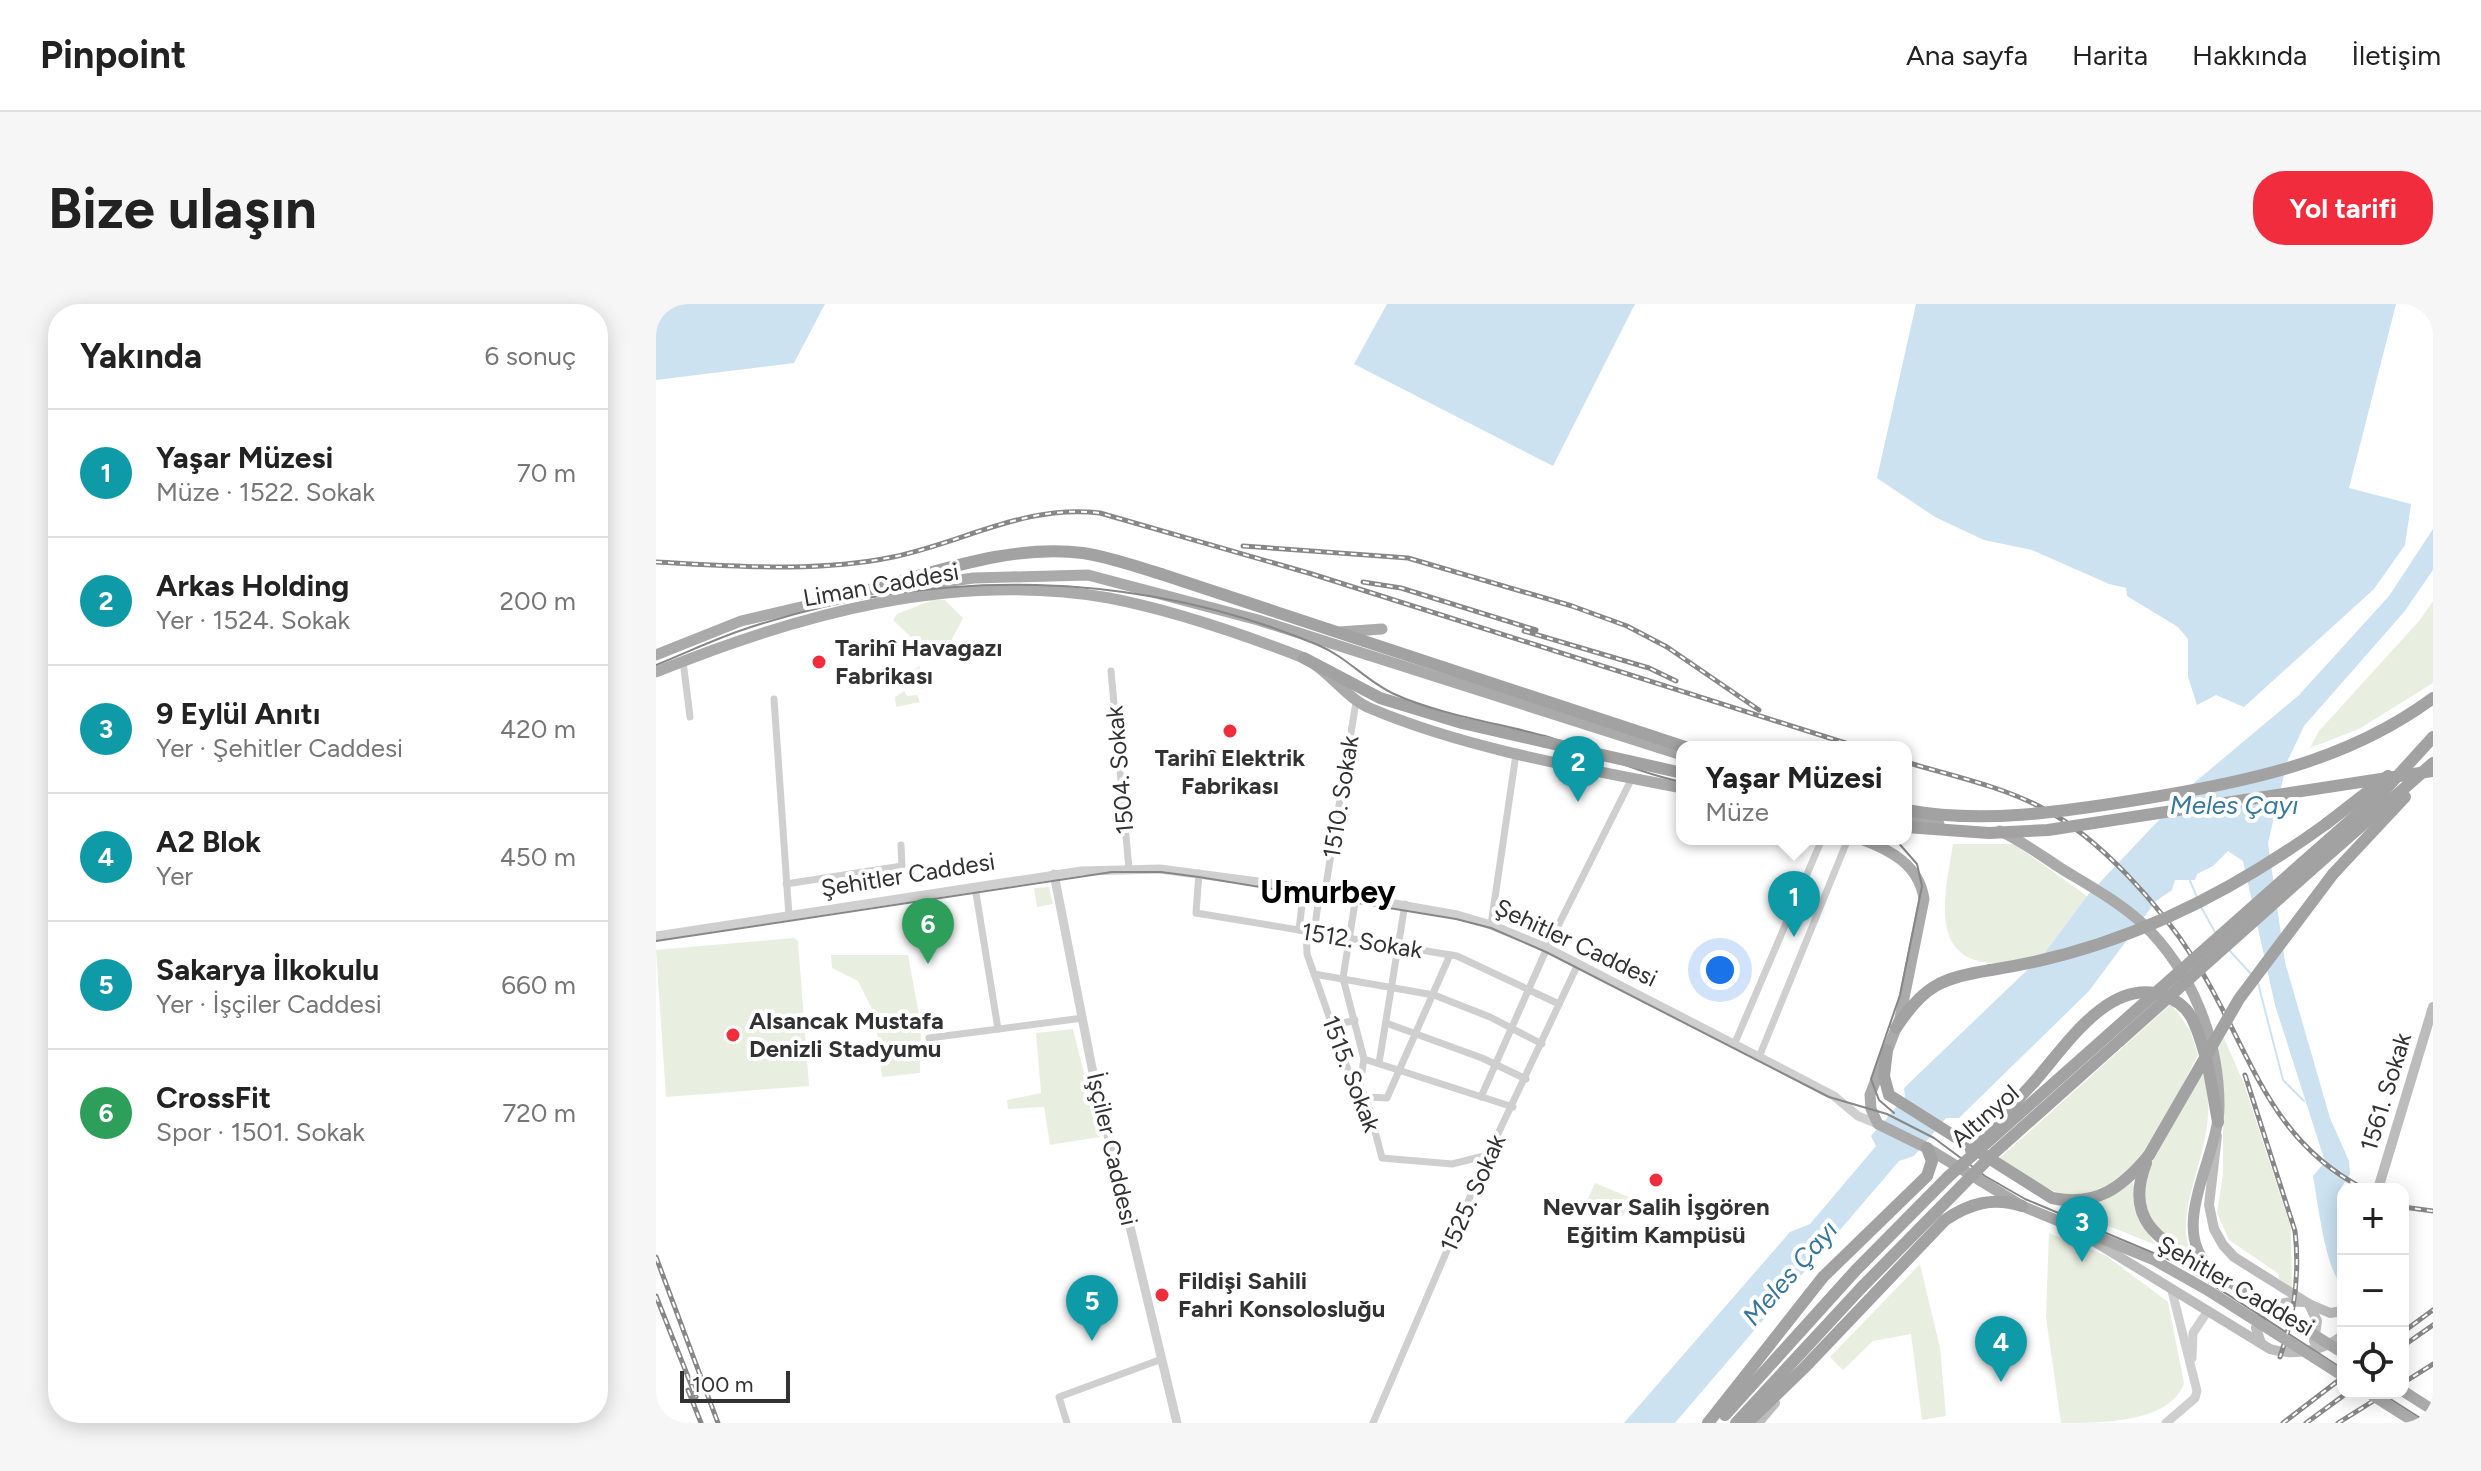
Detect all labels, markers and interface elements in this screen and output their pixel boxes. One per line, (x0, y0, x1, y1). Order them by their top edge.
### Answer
text: Pinpoint (40, 32, 186, 78)
text: Ana sayfa (1906, 38, 2028, 72)
text: Harita (2072, 38, 2148, 72)
text: Hakkında (2192, 38, 2307, 72)
text: İletişim (2351, 38, 2441, 72)
button: Yol tarifi (2253, 171, 2433, 245)
text: Bize ulaşın (48, 175, 317, 242)
text: Yakında (80, 336, 202, 377)
text: 6 sonuç (485, 340, 576, 372)
text: Yaşar Müzesi (156, 439, 333, 476)
text: 1 (101, 457, 111, 489)
text: 70 m (517, 457, 576, 489)
text: Müze · 1522. Sokak (156, 476, 375, 508)
street label: Liman Caddesi (801, 557, 961, 612)
text: Arkas Holding (156, 567, 349, 604)
text: 2 (98, 585, 114, 617)
text: 200 m (500, 585, 576, 617)
text: Yer · 1524. Sokak (156, 604, 350, 636)
place label: Tarihî Havagazı Fabrikası (835, 633, 1002, 690)
marker: Tarihî Havagazı Fabrikası (810, 653, 828, 671)
text: 9 Eylül Anıtı (156, 695, 321, 732)
street label: 1504. Sokak (1099, 704, 1140, 835)
text: 3 (99, 713, 113, 745)
text: 420 m (500, 713, 576, 745)
marker: Tarihî Elektrik Fabrikası (1221, 722, 1239, 740)
text: Yer · Şehitler Caddesi (156, 732, 403, 764)
street label: 1510. Sokak (1316, 733, 1365, 860)
pin: 2 (1552, 736, 1604, 802)
popup (1676, 741, 1912, 845)
place label: Tarihî Elektrik Fabrikası (1155, 743, 1305, 800)
text: Yaşar Müzesi (1705, 759, 1883, 796)
water label: Meles Çayı (2170, 789, 2298, 821)
text: Müze (1705, 796, 1769, 828)
text: A2 Blok (156, 823, 261, 860)
text: 4 (98, 841, 114, 873)
text: 450 m (500, 841, 576, 873)
street label: Şehitler Caddesi (819, 846, 997, 903)
text: Yer (156, 860, 193, 892)
pin: 1 (1768, 871, 1820, 937)
district label: Umurbey (1260, 873, 1396, 911)
street label: Şehitler Caddesi (1490, 892, 1662, 993)
pin: 6 (902, 898, 954, 964)
street label: 1512. Sokak (1300, 917, 1425, 964)
your location (1700, 950, 1740, 990)
text: Sakarya İlkokulu (156, 951, 379, 988)
text: 5 (98, 969, 114, 1001)
text: 660 m (501, 969, 576, 1001)
text: Yer · İşçiler Caddesi (156, 988, 382, 1020)
place label: Alsancak Mustafa Denizli Stadyumu (749, 1006, 944, 1063)
street label: 1515. Sokak (1316, 1012, 1387, 1136)
marker: Alsancak Mustafa Denizli Stadyumu (724, 1026, 742, 1044)
street label: 1561. Sokak (2354, 1029, 2417, 1154)
street label: İşçiler Caddesi (1081, 1069, 1144, 1228)
street label: Altınyol (1945, 1078, 2025, 1153)
text: CrossFit (156, 1079, 271, 1116)
text: 6 (98, 1097, 114, 1129)
text: 720 m (502, 1097, 576, 1129)
text: Spor · 1501. Sokak (156, 1116, 365, 1148)
street label: 1525. Sokak (1434, 1129, 1512, 1256)
marker: Nevvar Salih İşgören Eğitim Kampüsü (1647, 1171, 1665, 1189)
map controls (2337, 1183, 2409, 1399)
button: + (2337, 1183, 2409, 1255)
place label: Nevvar Salih İşgören Eğitim Kampüsü (1542, 1192, 1770, 1249)
pin: 3 (2056, 1196, 2108, 1262)
water label: Meles Çayı (1736, 1214, 1844, 1332)
street label: Şehitler Caddesi (2153, 1229, 2320, 1342)
button: − (2337, 1255, 2409, 1327)
place label: Fildişi Sahili Fahri Konsolosluğu (1178, 1266, 1385, 1323)
pin: 5 (1066, 1275, 1118, 1341)
marker: Fildişi Sahili Fahri Konsolosluğu (1153, 1286, 1171, 1304)
pin: 4 (1975, 1316, 2027, 1382)
button: locate (2337, 1327, 2409, 1399)
scale bar (680, 1367, 790, 1403)
text: 100 m (692, 1371, 753, 1398)

